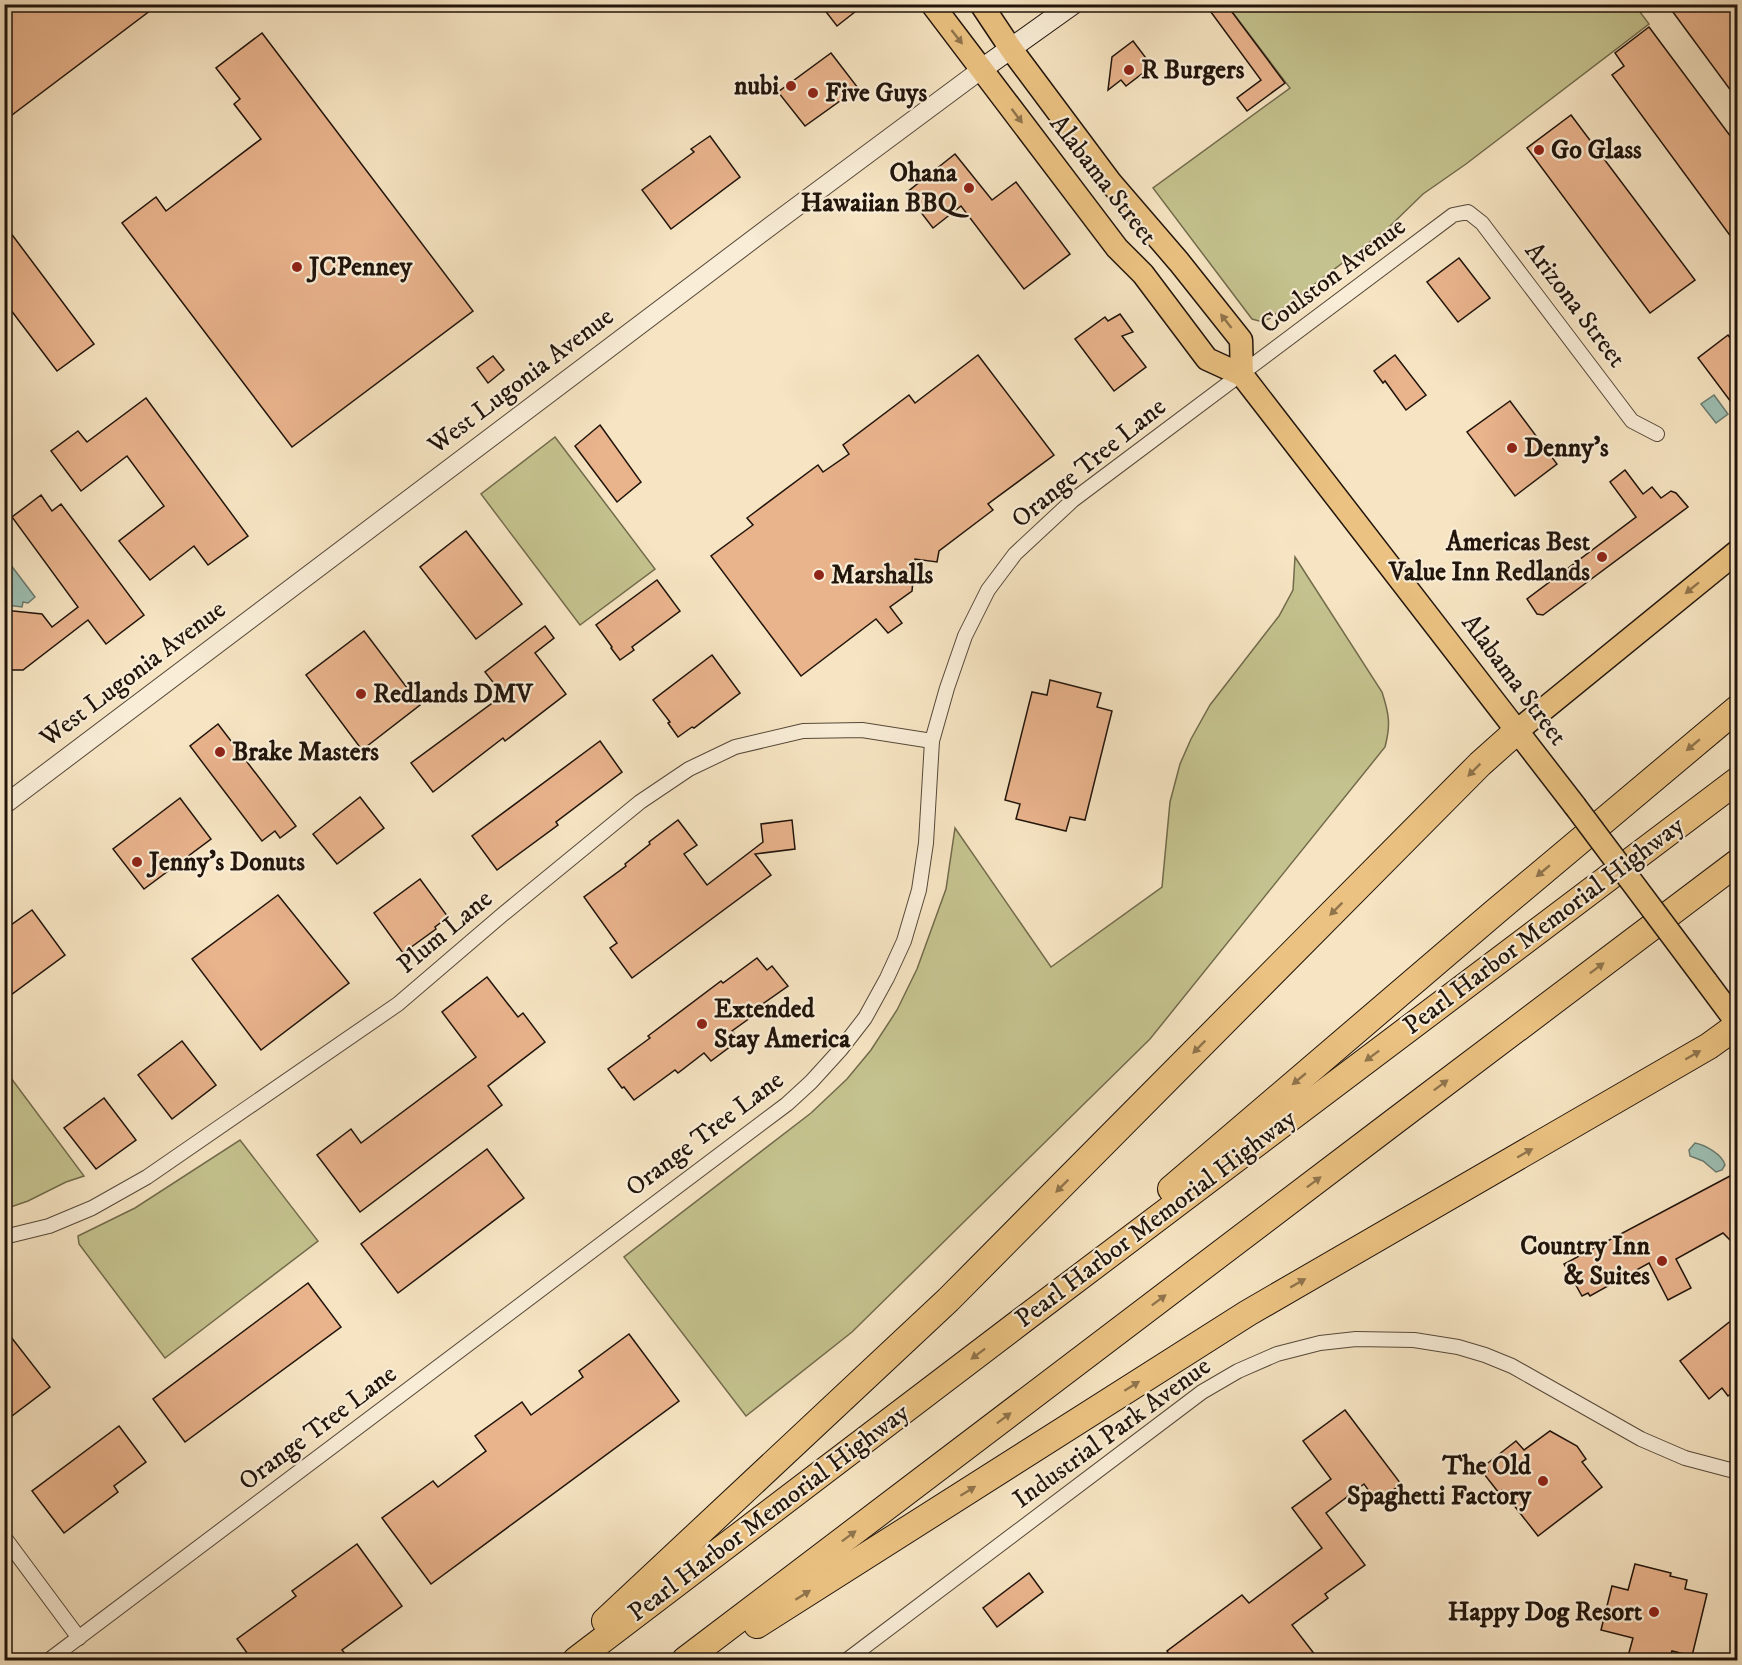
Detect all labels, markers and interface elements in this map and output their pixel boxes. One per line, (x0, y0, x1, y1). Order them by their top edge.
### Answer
one-way arrow (951, 29, 963, 45)
place label: R Burgers (1141, 54, 1245, 87)
marker: R Burgers (1122, 63, 1136, 77)
place label: nubi (734, 70, 779, 103)
place label: Five Guys (825, 77, 927, 110)
marker: nubi (784, 79, 798, 93)
marker: Five Guys (806, 86, 820, 100)
one-way arrow (1011, 107, 1023, 123)
street label: Alabama Street (1042, 108, 1164, 252)
place label: Go Glass (1551, 134, 1642, 167)
marker: Go Glass (1532, 143, 1546, 157)
place label: Ohana Hawaiian BBQ (801, 157, 970, 220)
marker: Ohana Hawaiian BBQ (962, 181, 976, 195)
street label: Coulston Avenue (1254, 210, 1412, 342)
street label: Arizona Street (1517, 236, 1633, 374)
place label: JCPenney (306, 251, 413, 284)
marker: JCPenney (290, 260, 304, 274)
street label: West Lugonia Avenue (421, 300, 621, 462)
one-way arrow (1220, 314, 1232, 329)
street label: Orange Tree Lane (1005, 391, 1173, 535)
place label: Denny's (1524, 432, 1609, 465)
marker: Denny's (1505, 441, 1519, 455)
place label: Americas Best Value Inn Redlands (1388, 526, 1591, 589)
marker: Americas Best Value Inn Redlands (1595, 550, 1609, 564)
place label: Marshalls (831, 559, 933, 592)
marker: Marshalls (812, 568, 826, 582)
one-way arrow (1684, 581, 1700, 594)
street label: West Lugonia Avenue (33, 593, 233, 755)
street label: Alabama Street (1454, 608, 1574, 752)
place label: Redlands DMV (373, 678, 534, 711)
marker: Redlands DMV (354, 687, 368, 701)
place label: Brake Masters (232, 736, 379, 769)
one-way arrow (1685, 739, 1701, 752)
marker: Brake Masters (213, 745, 227, 759)
one-way arrow (1467, 763, 1481, 777)
street label: Pearl Harbor Memorial Highway (1397, 809, 1692, 1043)
place label: Jenny's Donuts (146, 846, 305, 879)
marker: Jenny's Donuts (130, 855, 144, 869)
one-way arrow (1535, 864, 1551, 877)
street label: Plum Lane (391, 883, 499, 981)
one-way arrow (1330, 901, 1344, 915)
one-way arrow (1589, 962, 1605, 974)
place label: Extended Stay America (714, 993, 851, 1056)
marker: Extended Stay America (695, 1017, 709, 1031)
one-way arrow (1193, 1040, 1207, 1054)
one-way arrow (1365, 1049, 1380, 1061)
one-way arrow (1685, 1050, 1702, 1060)
street label: Orange Tree Lane (619, 1064, 791, 1204)
one-way arrow (1292, 1072, 1307, 1085)
one-way arrow (1434, 1080, 1449, 1092)
street label: Pearl Harbor Memorial Highway (1009, 1102, 1304, 1336)
one-way arrow (1517, 1148, 1533, 1159)
one-way arrow (1307, 1176, 1322, 1188)
one-way arrow (1055, 1178, 1069, 1192)
place label: Country Inn & Suites (1520, 1230, 1650, 1293)
marker: Country Inn & Suites (1655, 1254, 1669, 1268)
one-way arrow (1290, 1278, 1306, 1289)
one-way arrow (1152, 1294, 1167, 1306)
one-way arrow (970, 1348, 986, 1361)
street label: Industrial Park Avenue (1007, 1350, 1217, 1516)
street label: Orange Tree Lane (232, 1358, 404, 1498)
one-way arrow (1124, 1381, 1141, 1392)
street label: Pearl Harbor Memorial Highway (622, 1396, 917, 1630)
one-way arrow (996, 1412, 1012, 1424)
place label: The Old Spaghetti Factory (1347, 1450, 1532, 1513)
marker: The Old Spaghetti Factory (1536, 1474, 1550, 1488)
one-way arrow (960, 1485, 976, 1496)
one-way arrow (841, 1530, 857, 1542)
one-way arrow (795, 1590, 811, 1601)
place label: Happy Dog Resort (1448, 1596, 1643, 1629)
marker: Happy Dog Resort (1647, 1605, 1661, 1619)

